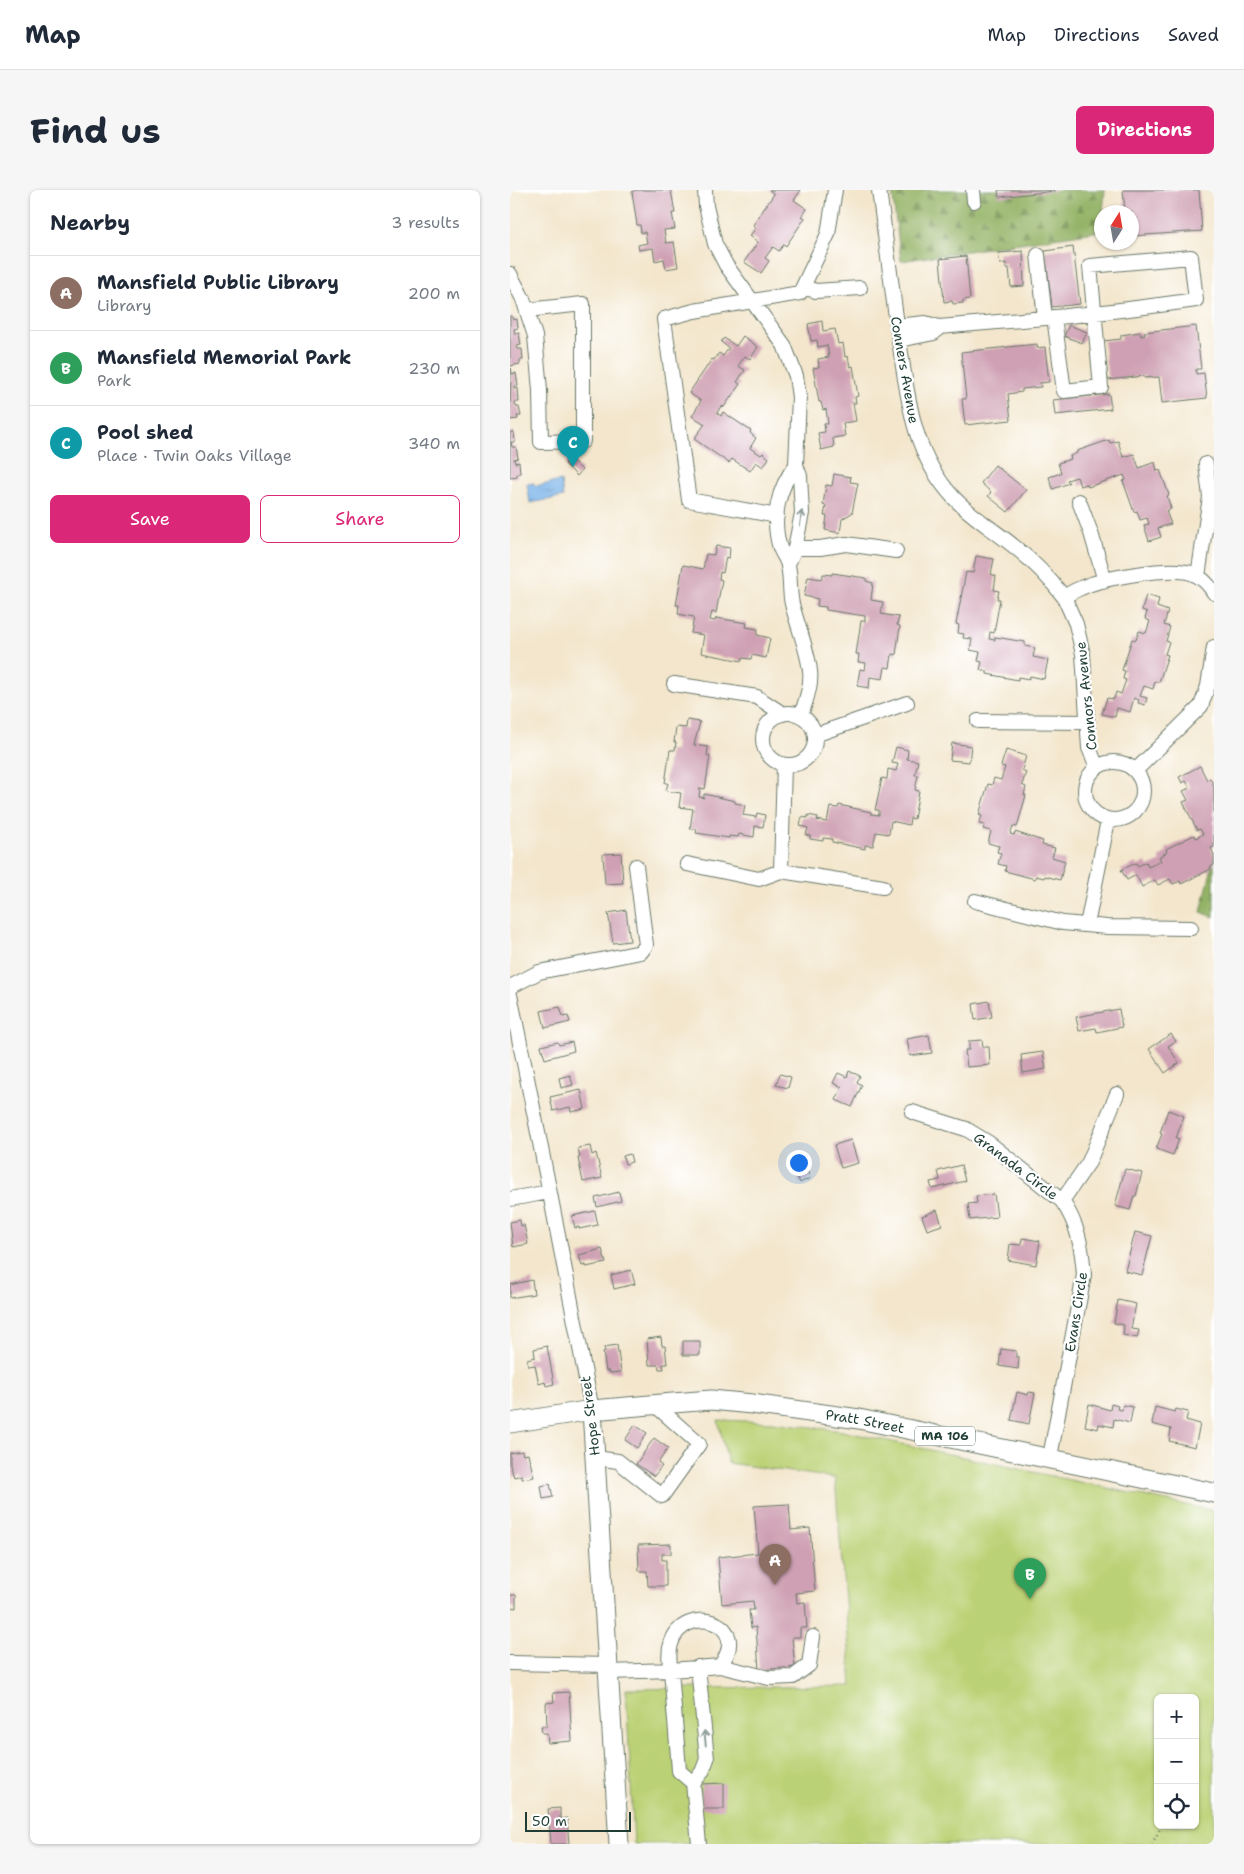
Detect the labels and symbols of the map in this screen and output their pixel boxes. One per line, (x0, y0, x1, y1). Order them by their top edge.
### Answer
north arrow (1094, 205, 1139, 250)
street label: Conners Avenue (887, 315, 923, 425)
pin: C (557, 426, 589, 467)
one-way arrow (796, 510, 806, 526)
street label: Connors Avenue (1071, 641, 1101, 751)
street label: Granada Circle (970, 1128, 1062, 1204)
your location (786, 1150, 812, 1176)
street label: Evans Circle (1061, 1271, 1091, 1353)
street label: Hope Street (576, 1375, 604, 1457)
street label: Pratt Street (824, 1405, 906, 1437)
road number: MA 106 (915, 1426, 975, 1446)
pin: A (759, 1544, 791, 1585)
pin: B (1014, 1558, 1046, 1599)
one-way arrow (700, 1730, 710, 1746)
scale bar (525, 1809, 631, 1832)

